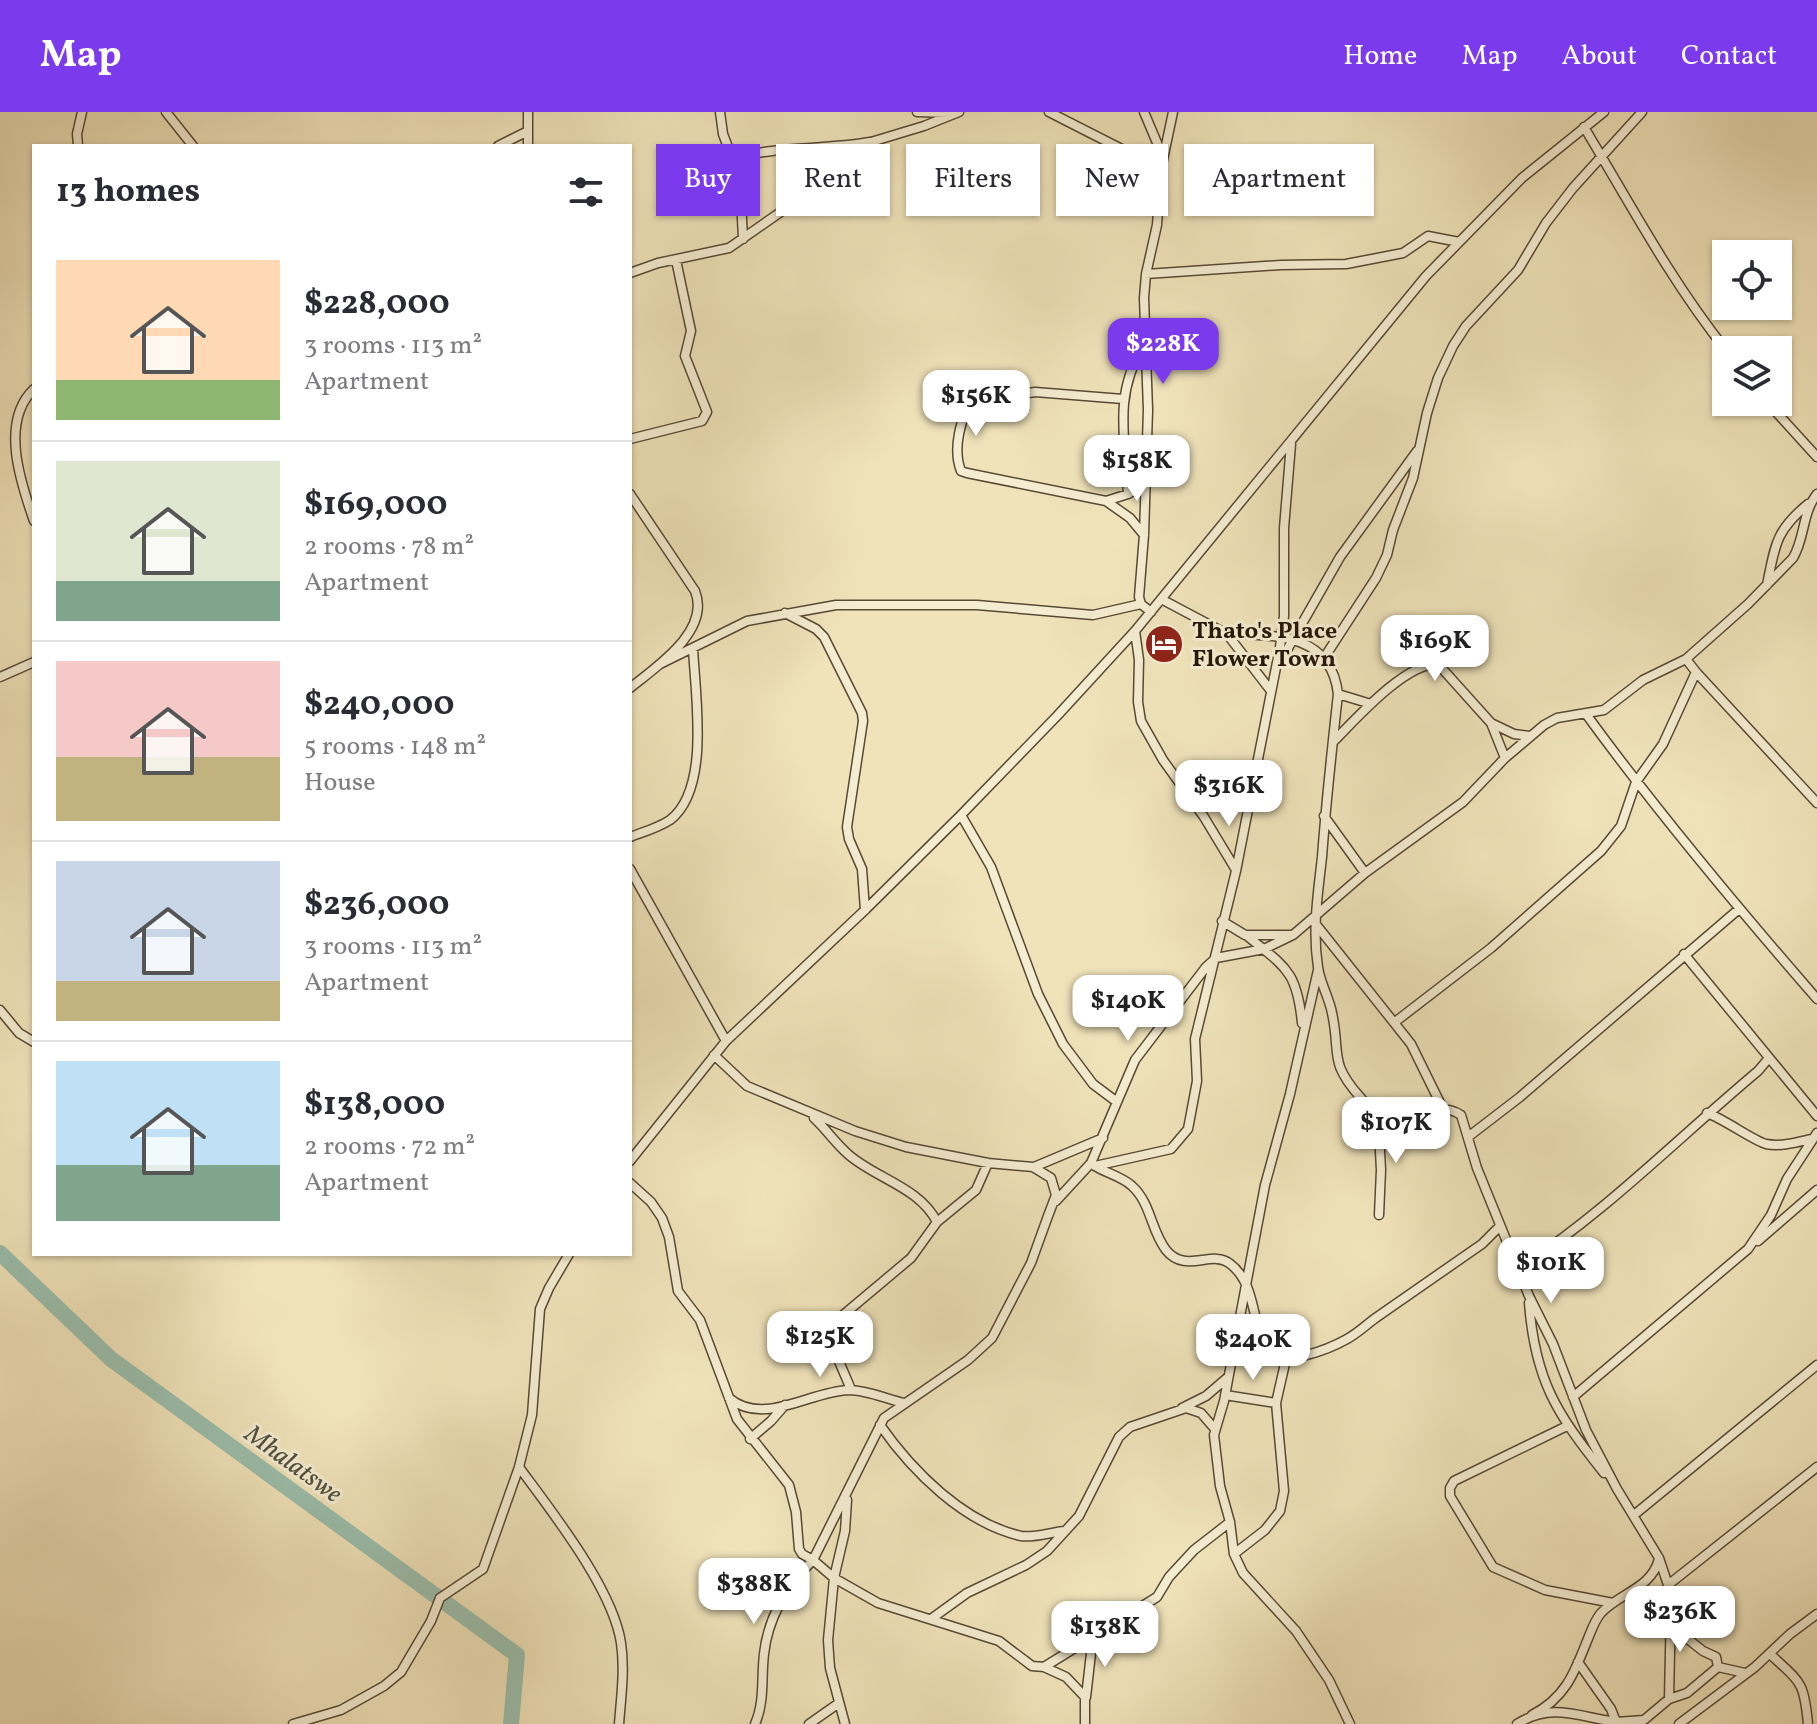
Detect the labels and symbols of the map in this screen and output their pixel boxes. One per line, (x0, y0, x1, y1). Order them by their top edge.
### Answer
pin: $228K (1107, 318, 1219, 386)
pin: $156K (920, 370, 1032, 438)
pin: $158K (1081, 435, 1193, 503)
place label: Thato's Place Flower Town (1192, 615, 1337, 677)
pin: $169K (1379, 615, 1491, 683)
hotel icon: Thato's Place Flower Town (1143, 623, 1185, 665)
pin: $316K (1173, 760, 1285, 828)
pin: $140K (1072, 975, 1184, 1043)
pin: $107K (1340, 1097, 1452, 1165)
pin: $101K (1495, 1237, 1607, 1305)
pin: $125K (764, 1311, 876, 1379)
pin: $240K (1197, 1314, 1309, 1382)
water label: Mhalatswe (236, 1416, 349, 1512)
pin: $388K (698, 1558, 810, 1626)
pin: $236K (1624, 1586, 1736, 1654)
pin: $138K (1049, 1601, 1161, 1669)

